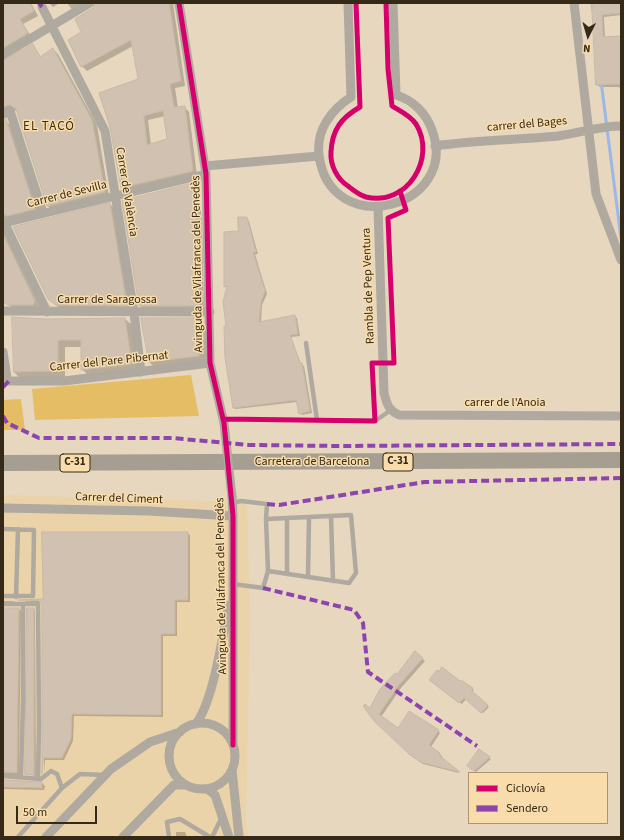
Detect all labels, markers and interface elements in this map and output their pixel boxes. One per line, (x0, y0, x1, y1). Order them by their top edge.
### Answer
north arrow (568, 16, 608, 56)
text: N (583, 41, 591, 56)
street label: carrer del Bages (486, 114, 568, 136)
district label: EL TACÓ (23, 119, 75, 135)
street label: Carrer de València (112, 146, 140, 238)
street label: Avinguda de Vilafranca del Penedès (189, 175, 207, 353)
street label: Carrer de Sevilla (26, 178, 108, 212)
street label: Rambla de Pep Ventura (360, 228, 378, 344)
street label: Carrer de Saragossa (57, 293, 157, 307)
street label: Carrer del Pare Pibernat (49, 349, 169, 375)
street label: carrer de l'Anoia (464, 396, 546, 410)
road number: C-31 (383, 453, 413, 471)
road number: C-31 (60, 454, 90, 472)
street label: Carretera de Barcelona (255, 455, 369, 469)
street label: Carrer del Ciment (75, 490, 163, 508)
street label: Avinguda de Vilafranca del Penedès (213, 497, 231, 675)
legend (468, 772, 608, 824)
text: Ciclovía (506, 780, 545, 797)
scale bar (18, 798, 99, 824)
text: Sendero (506, 800, 548, 817)
text: 50 m (23, 804, 47, 821)

